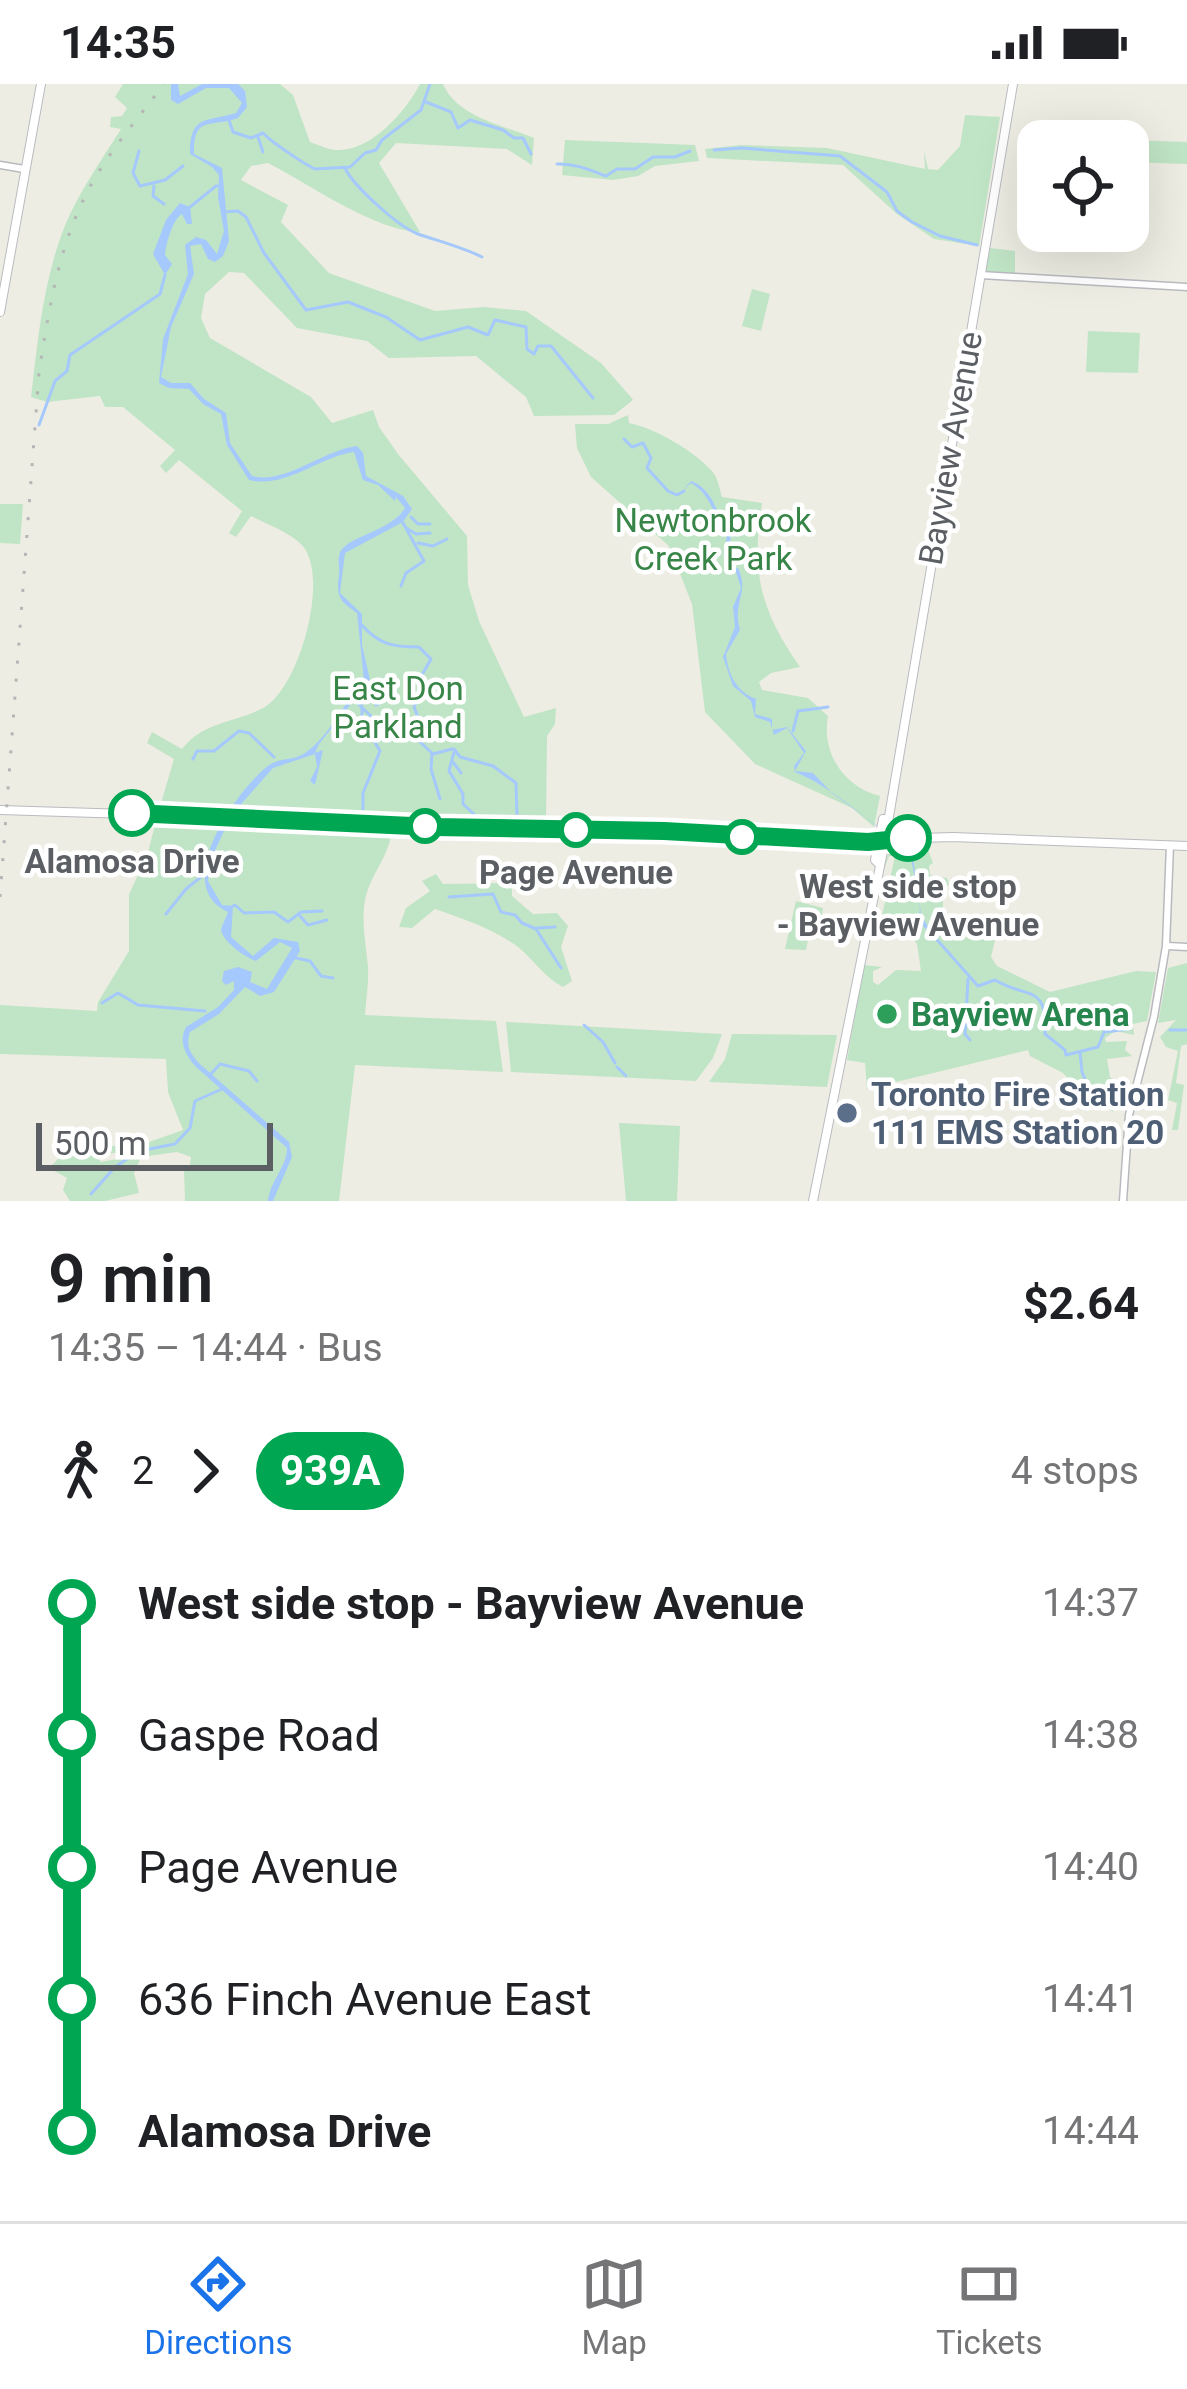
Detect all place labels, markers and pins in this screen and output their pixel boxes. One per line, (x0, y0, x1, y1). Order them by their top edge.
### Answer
marker: Alamosa Drive (110, 791, 154, 835)
unlabelled marker (409, 810, 441, 842)
marker: Page Avenue (560, 814, 592, 846)
marker: West side stop - Bayview Avenue (886, 816, 930, 860)
unlabelled marker (726, 821, 758, 853)
place label: Alamosa Drive (24, 842, 240, 881)
place label: Page Avenue (479, 853, 673, 892)
place label: West side stop - Bayview Avenue (777, 867, 1039, 944)
place label: Bayview Arena (911, 995, 1130, 1034)
marker: Bayview Arena (874, 1001, 900, 1027)
place label: Toronto Fire Station 111 EMS Station 20 (871, 1075, 1164, 1152)
marker: Toronto Fire Station 111 EMS Station 20 (834, 1100, 860, 1126)

